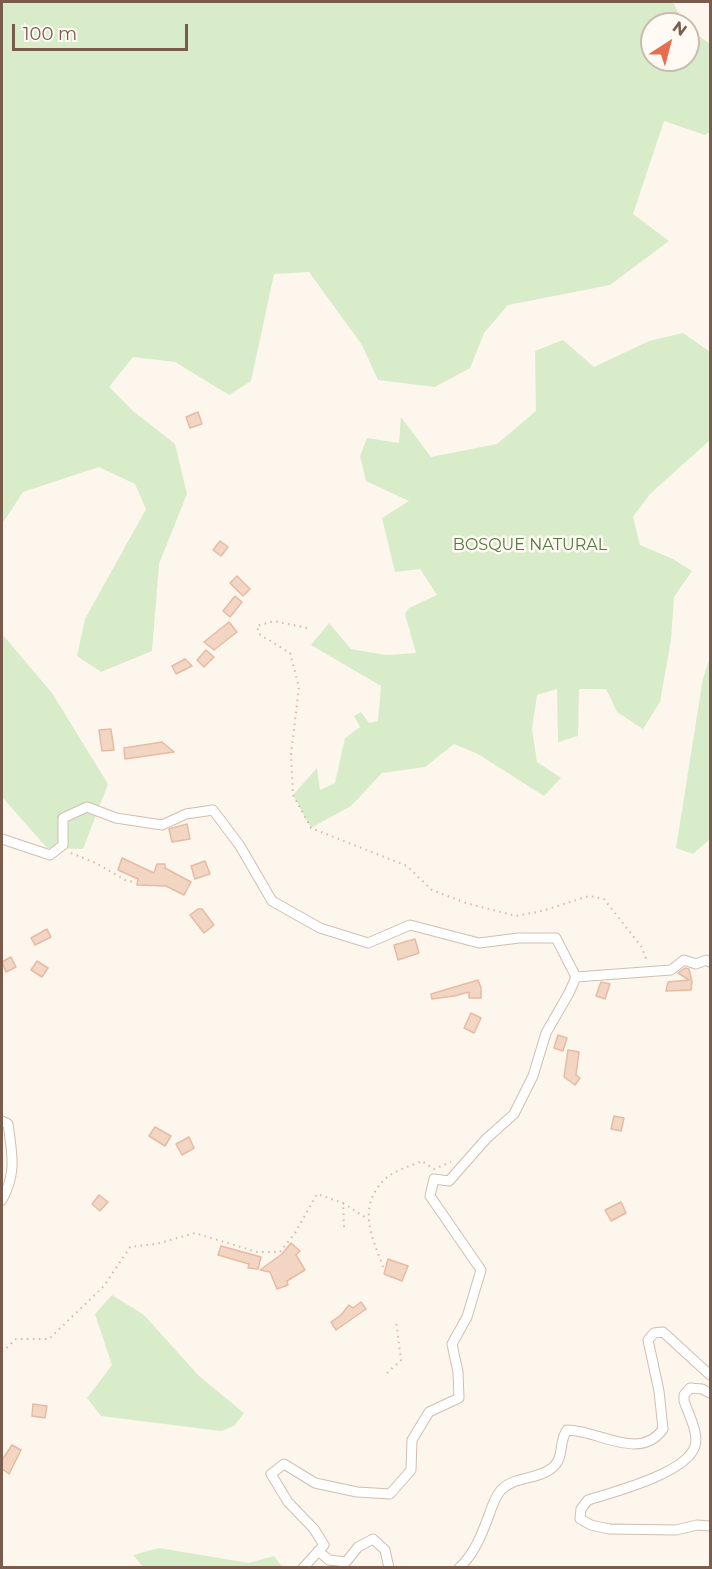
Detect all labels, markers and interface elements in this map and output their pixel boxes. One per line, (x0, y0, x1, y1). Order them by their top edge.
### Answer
scale bar (15, 12, 190, 50)
north arrow (640, 12, 700, 72)
text: N (669, 17, 691, 40)
text: 100 m (23, 23, 77, 45)
park label: BOSQUE NATURAL (453, 535, 607, 555)

